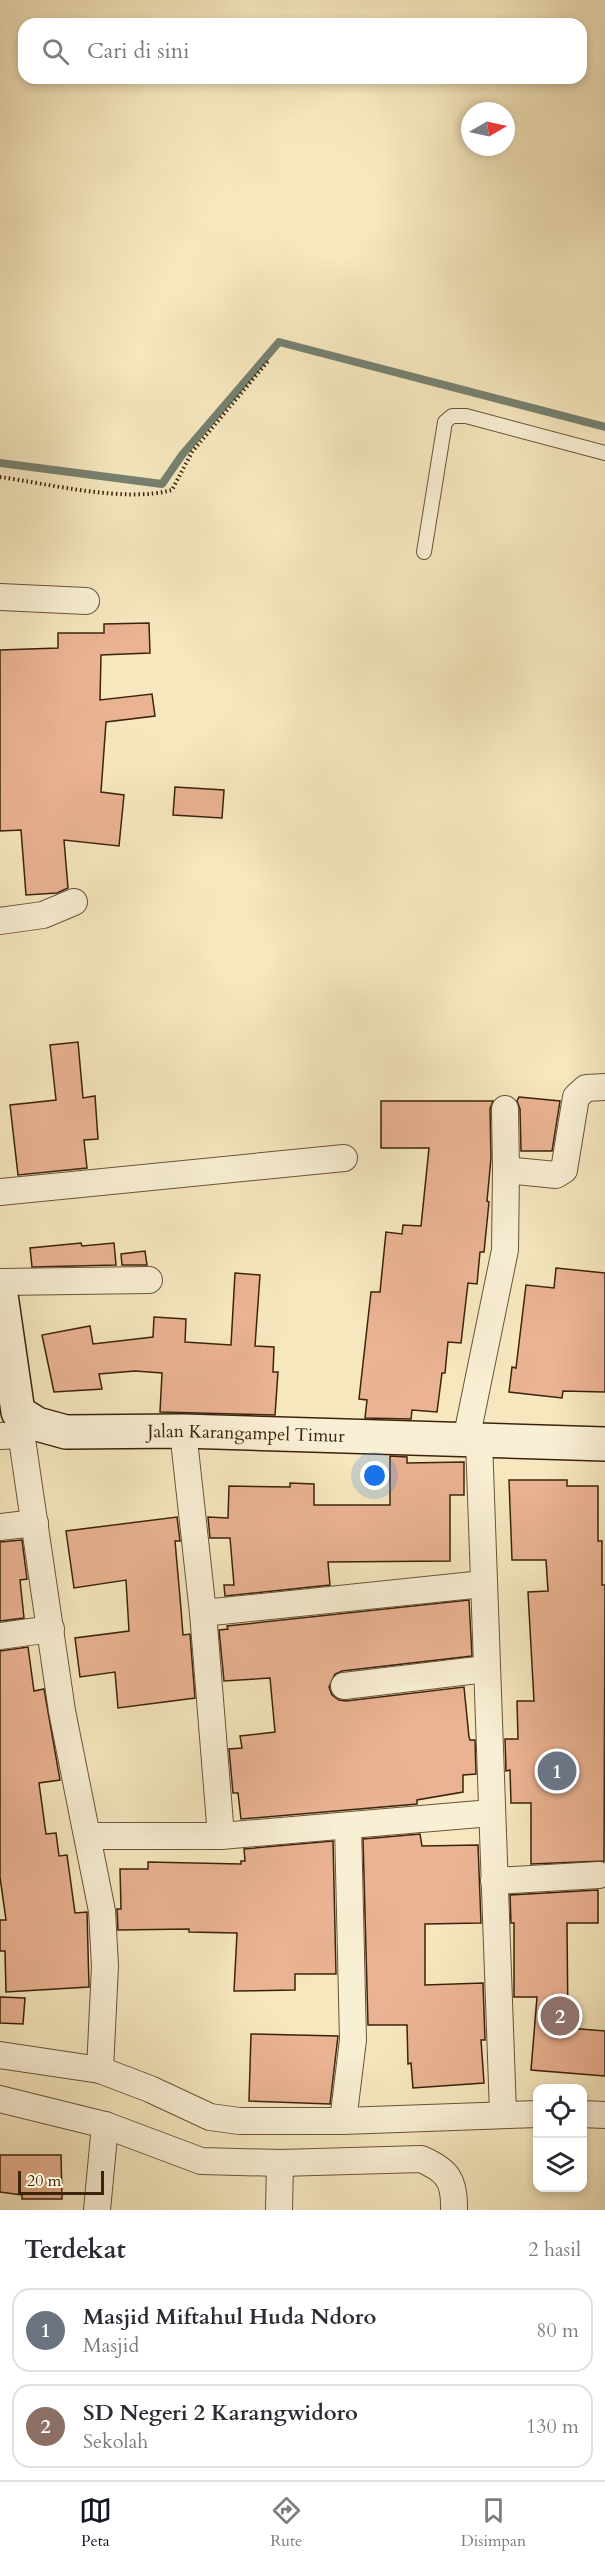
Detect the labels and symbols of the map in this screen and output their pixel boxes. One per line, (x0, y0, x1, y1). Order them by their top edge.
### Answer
north arrow (461, 102, 515, 156)
street label: Jalan Karangampel Timur (144, 1418, 346, 1448)
your location (360, 1461, 389, 1490)
pin: 1 (538, 1748, 576, 1794)
pin: 2 (540, 1994, 580, 2038)
scale bar (18, 2168, 104, 2196)

